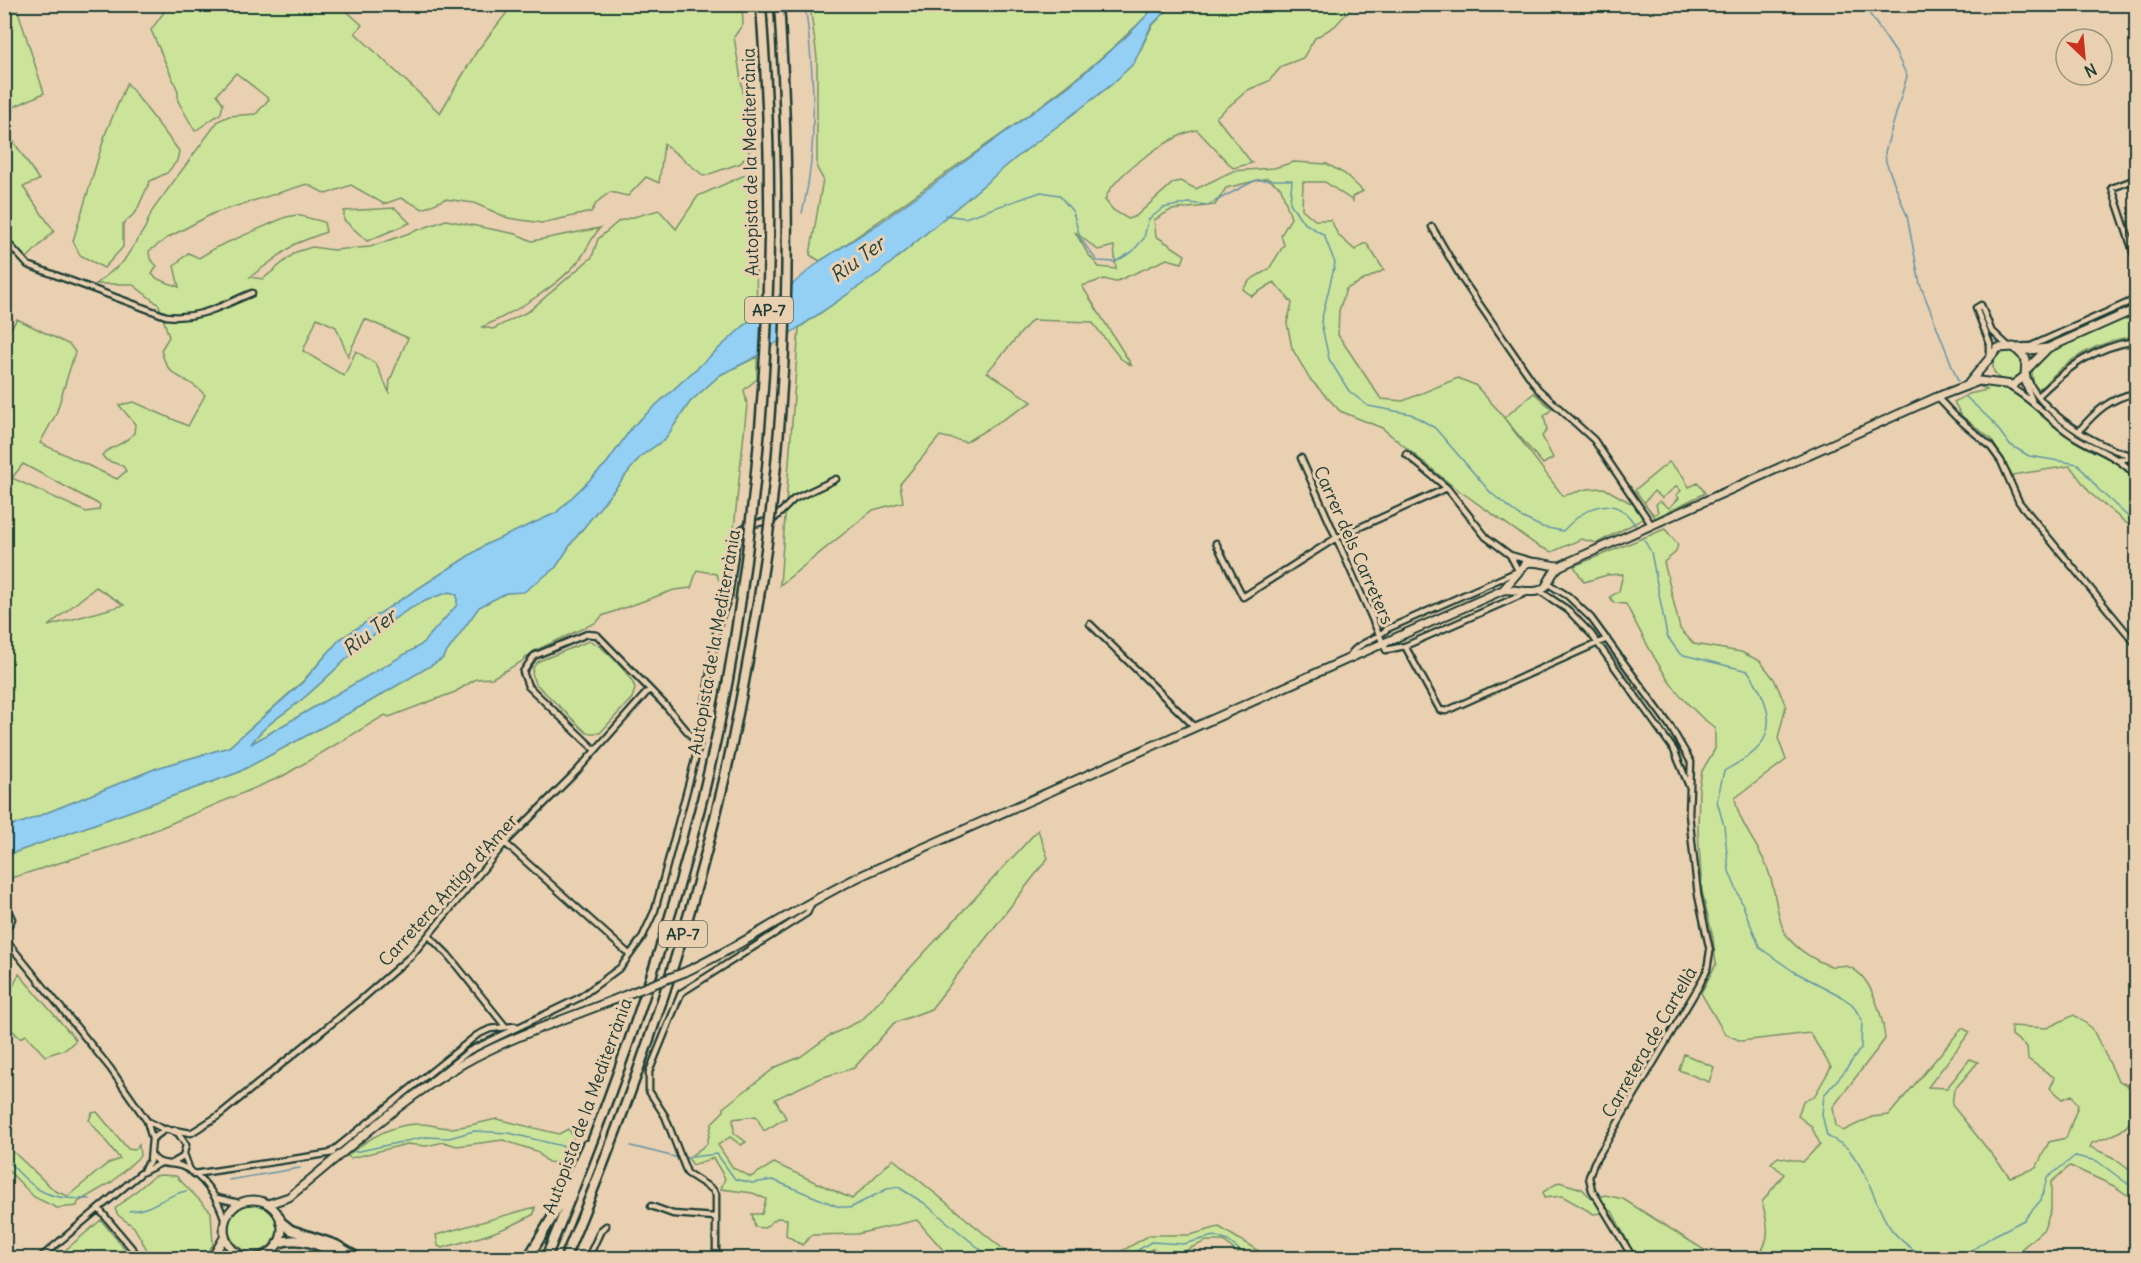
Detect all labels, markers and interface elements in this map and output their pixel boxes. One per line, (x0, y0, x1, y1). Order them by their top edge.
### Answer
north arrow (2054, 27, 2114, 87)
street label: Autopista de la Mediterrània (737, 48, 763, 276)
text: N (2081, 59, 2100, 82)
water label: Riu Ter (825, 229, 892, 287)
road number: AP-7 (745, 297, 793, 323)
street label: Carrer dels Carreters (1309, 462, 1399, 628)
street label: Autopista de la Mediterrània (683, 528, 745, 756)
water label: Riu Ter (337, 601, 403, 661)
street label: Carretera Antiga d'Amer (373, 808, 523, 971)
road number: AP-7 (659, 921, 707, 947)
street label: Carretera de Cartellà (1596, 962, 1702, 1122)
street label: Autopista de la Mediterrània (537, 995, 637, 1217)

